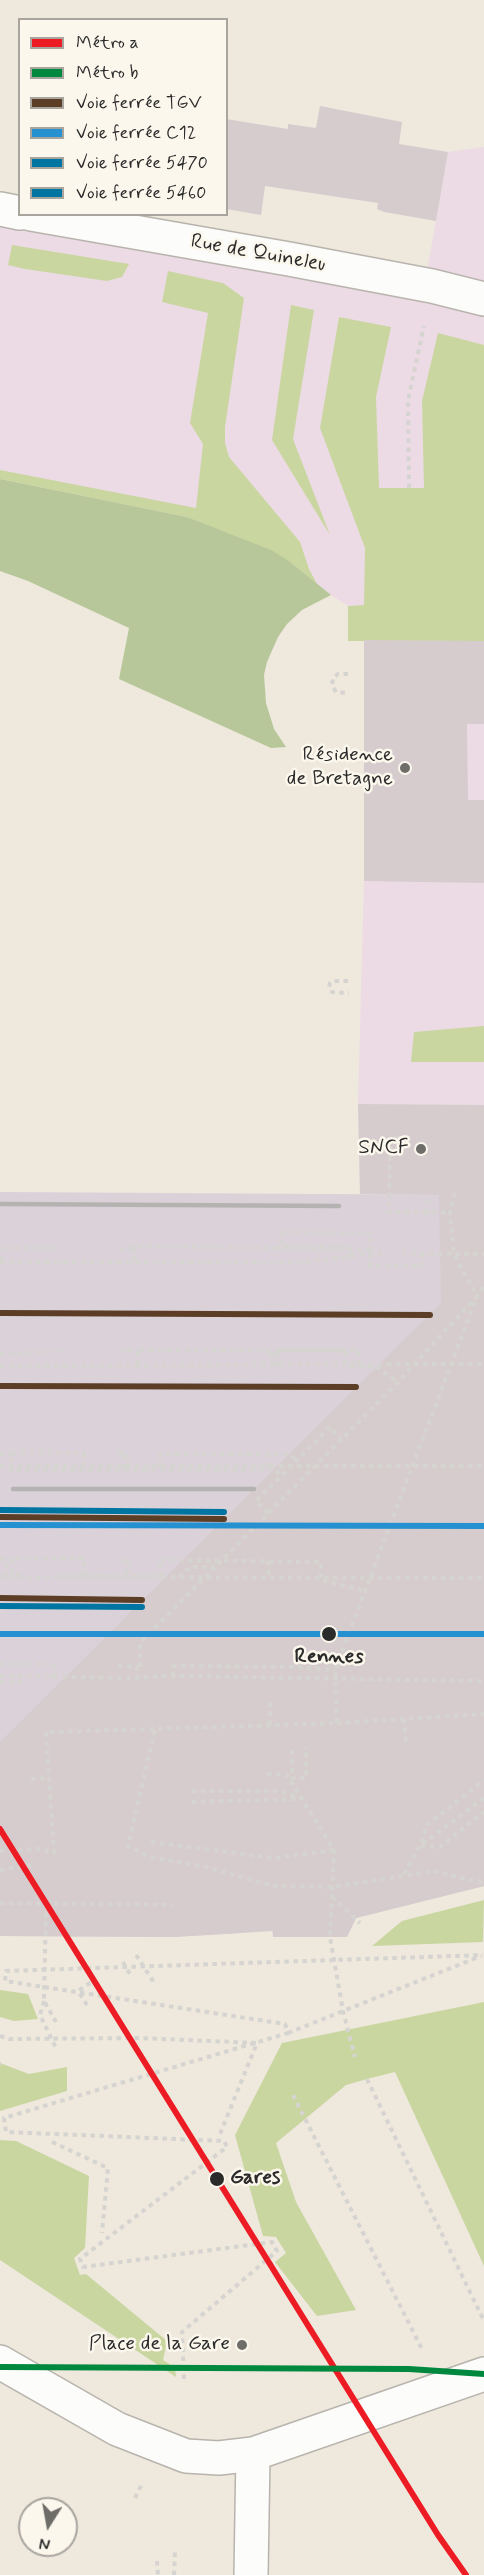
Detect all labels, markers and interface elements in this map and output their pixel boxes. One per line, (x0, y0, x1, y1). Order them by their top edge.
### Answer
legend (18, 18, 228, 216)
text: Métro a (76, 31, 139, 55)
text: Métro b (76, 61, 138, 85)
text: Voie ferrée TGV (76, 91, 202, 115)
text: Voie ferrée C12 (76, 121, 196, 145)
text: Voie ferrée 5470 (76, 151, 208, 175)
text: Voie ferrée 5460 (76, 181, 206, 205)
street label: Rue de Quineleu (189, 230, 327, 278)
place label: Résidence de Bretagne (287, 743, 393, 793)
marker: Résidence de Bretagne (398, 761, 412, 775)
place label: SNCF (358, 1136, 409, 1162)
marker: SNCF (414, 1142, 428, 1156)
marker: Rennes (320, 1625, 338, 1643)
place label: Rennes (295, 1645, 363, 1671)
place label: Gares (230, 2166, 280, 2192)
marker: Gares (208, 2170, 226, 2188)
place label: Place de la Gare (89, 2332, 230, 2358)
marker: Place de la Gare (235, 2338, 249, 2352)
north arrow (18, 2497, 78, 2557)
text: N (38, 2532, 52, 2555)

